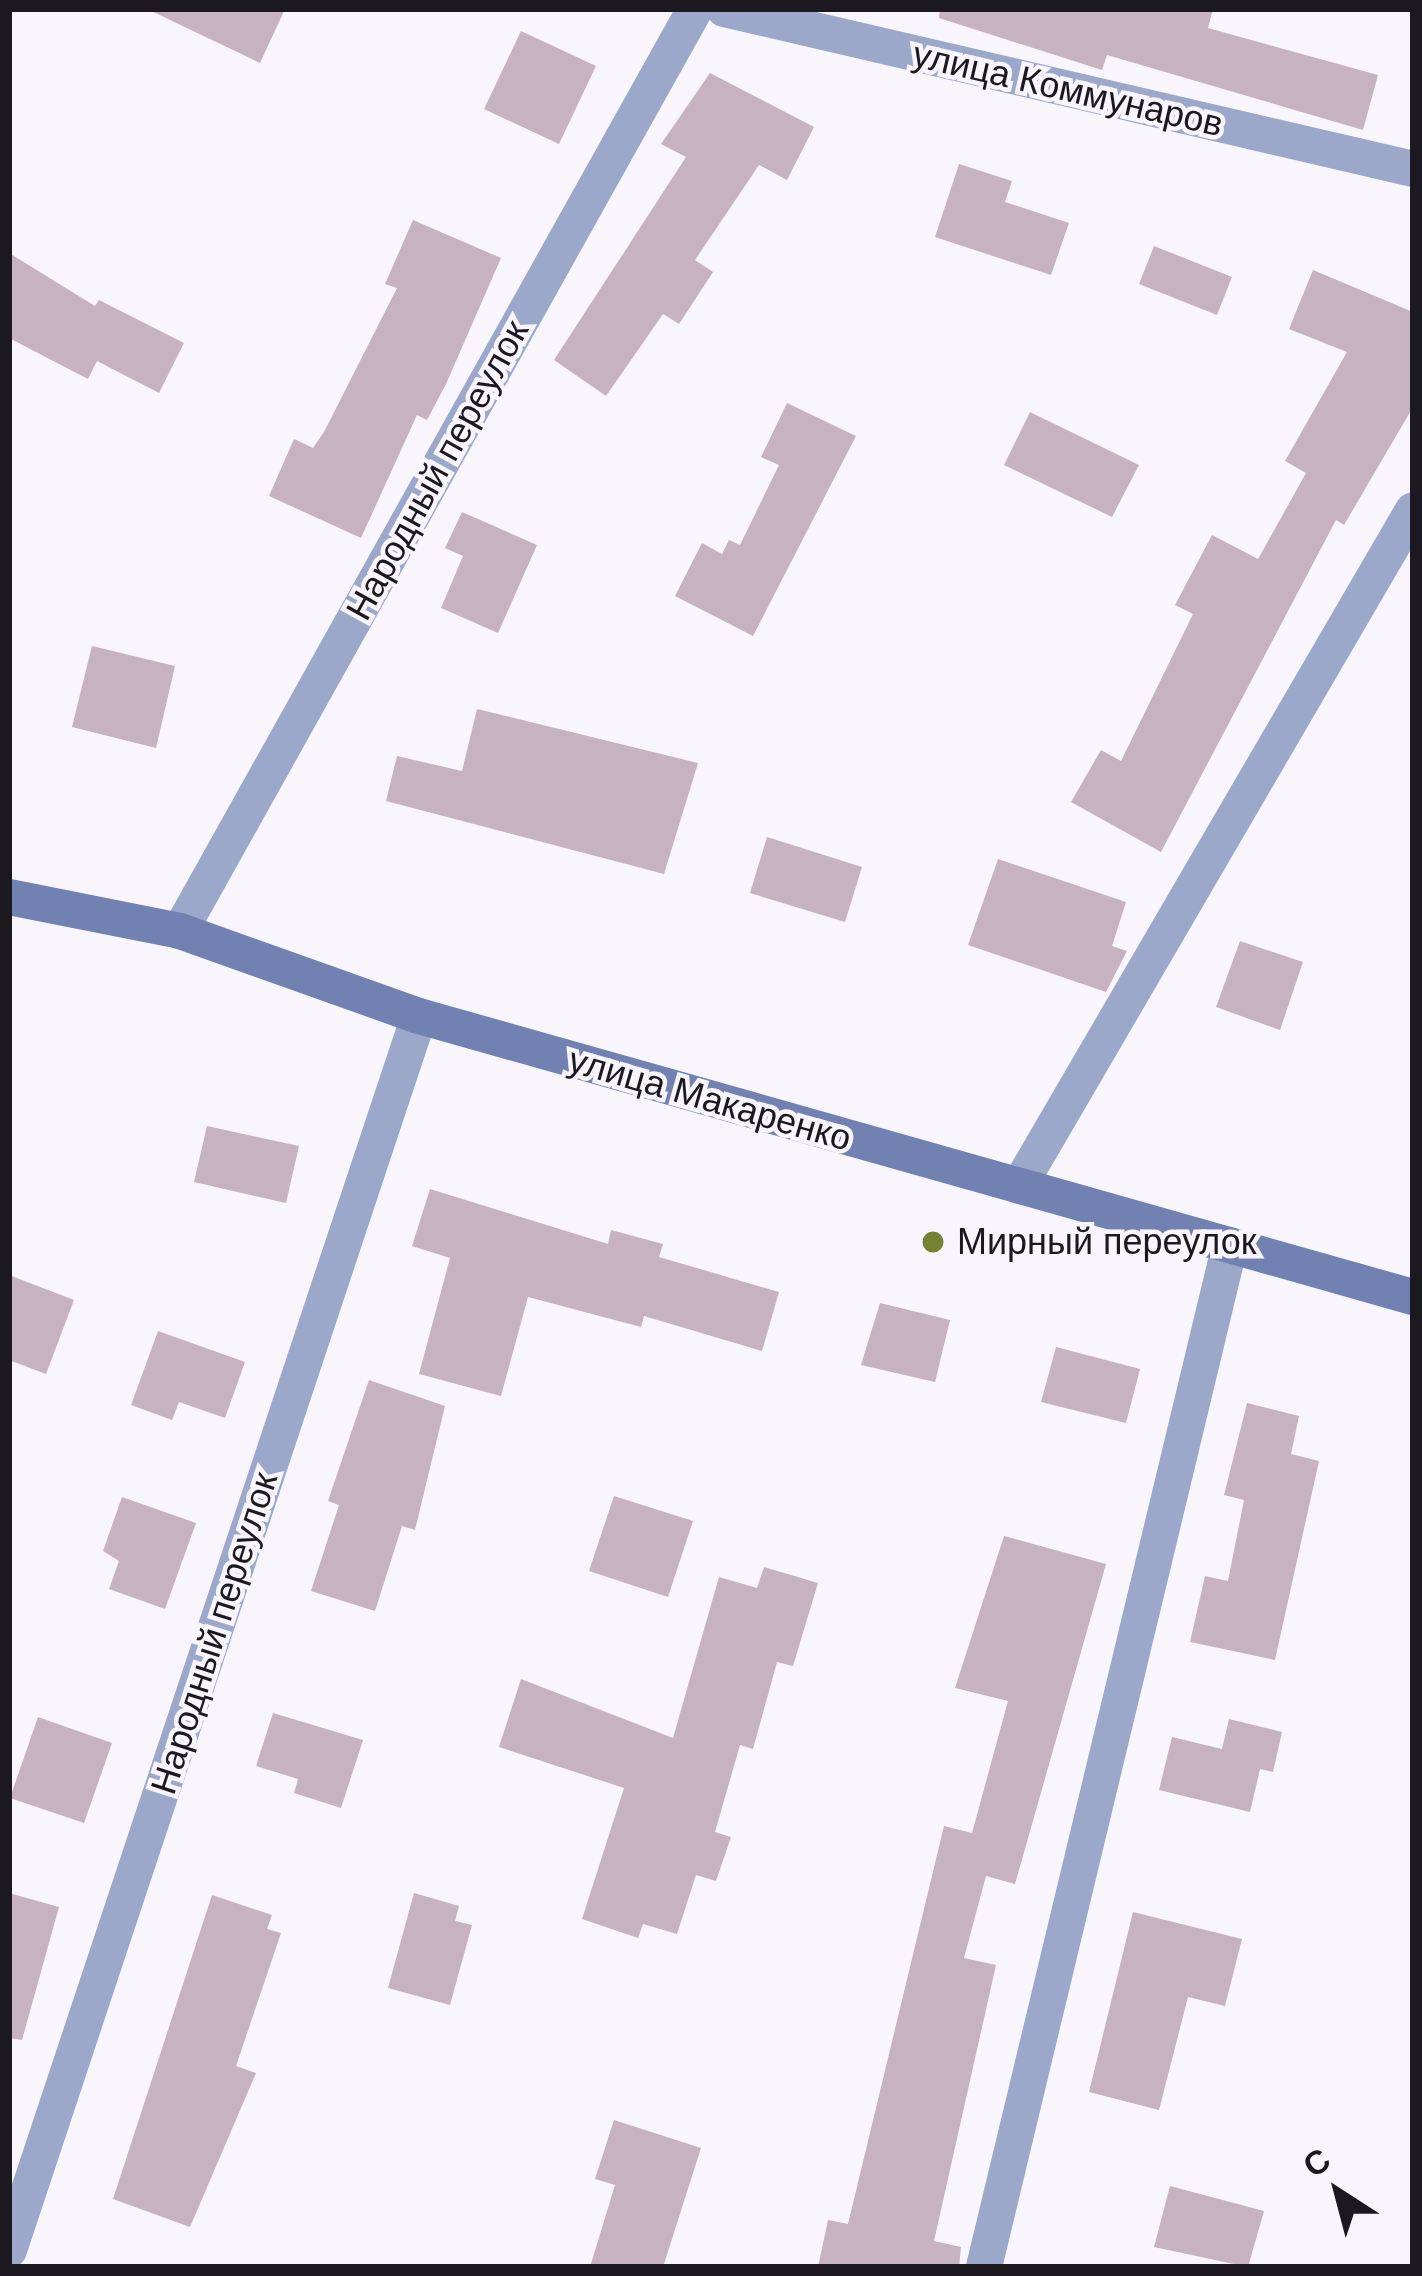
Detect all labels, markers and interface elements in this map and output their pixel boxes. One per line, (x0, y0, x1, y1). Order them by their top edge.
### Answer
street label: улица Коммунаров (909, 32, 1227, 146)
street label: Народный переулок (337, 313, 537, 627)
street label: улица Макаренко (564, 1038, 856, 1160)
place label: Мирный переулок (957, 1220, 1257, 1264)
marker: Мирный переулок (920, 1229, 946, 1255)
street label: Народный переулок (142, 1467, 286, 1799)
north arrow (1278, 2132, 1398, 2252)
text: С (1296, 2140, 1337, 2184)

